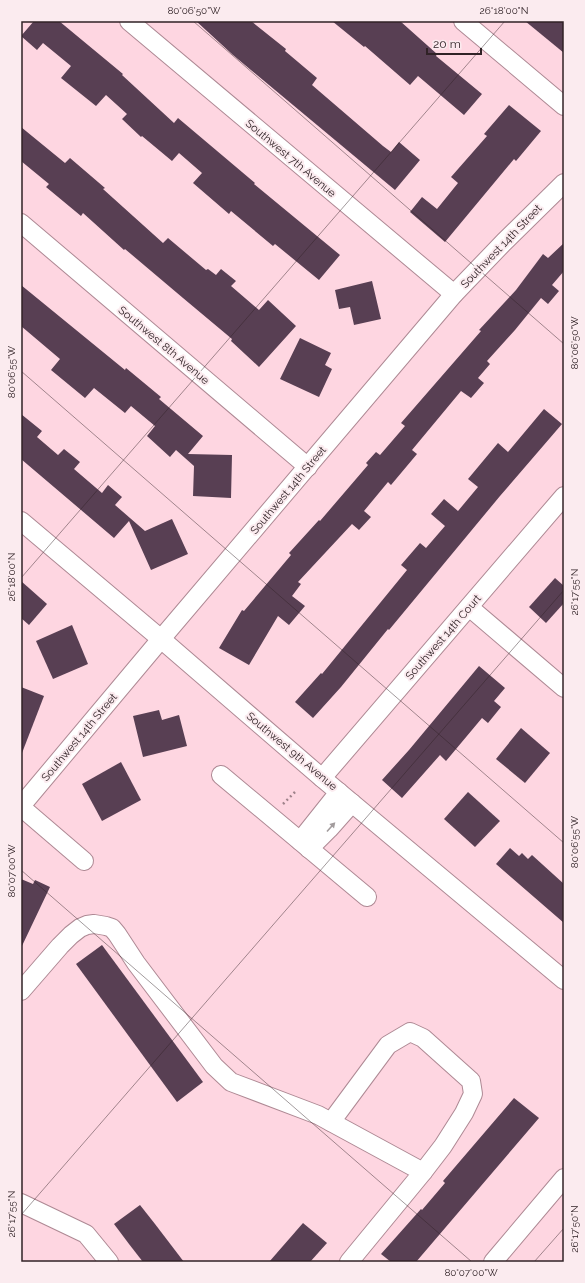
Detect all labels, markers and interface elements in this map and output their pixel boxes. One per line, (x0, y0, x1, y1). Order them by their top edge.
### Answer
text: 80°06'50"W (167, 5, 221, 16)
text: 26°18'00"N (480, 5, 528, 16)
scale bar (427, 30, 481, 56)
text: 20 m (433, 37, 461, 51)
street label: Southwest 7th Avenue (243, 117, 339, 200)
street label: Southwest 14th Street (458, 202, 545, 291)
street label: Southwest 8th Avenue (116, 304, 212, 387)
text: 80°06'50"W (569, 316, 580, 370)
text: 80°06'55"W (6, 345, 17, 398)
street label: Southwest 14th Street (248, 443, 329, 537)
text: 26°18'00"N (6, 553, 17, 601)
text: 26°17'55"N (569, 569, 580, 615)
street label: Southwest 14th Court (403, 592, 484, 683)
street label: Southwest 14th Street (39, 690, 120, 784)
street label: Southwest 9th Avenue (244, 710, 340, 793)
text: 80°06'55"W (569, 815, 580, 868)
one-way arrow (327, 821, 336, 832)
text: 80°07'00"W (6, 844, 17, 898)
text: 26°17'55"N (6, 1191, 17, 1237)
text: 26°17'50"N (569, 1205, 580, 1253)
text: 80°07'00"W (444, 1267, 498, 1278)

